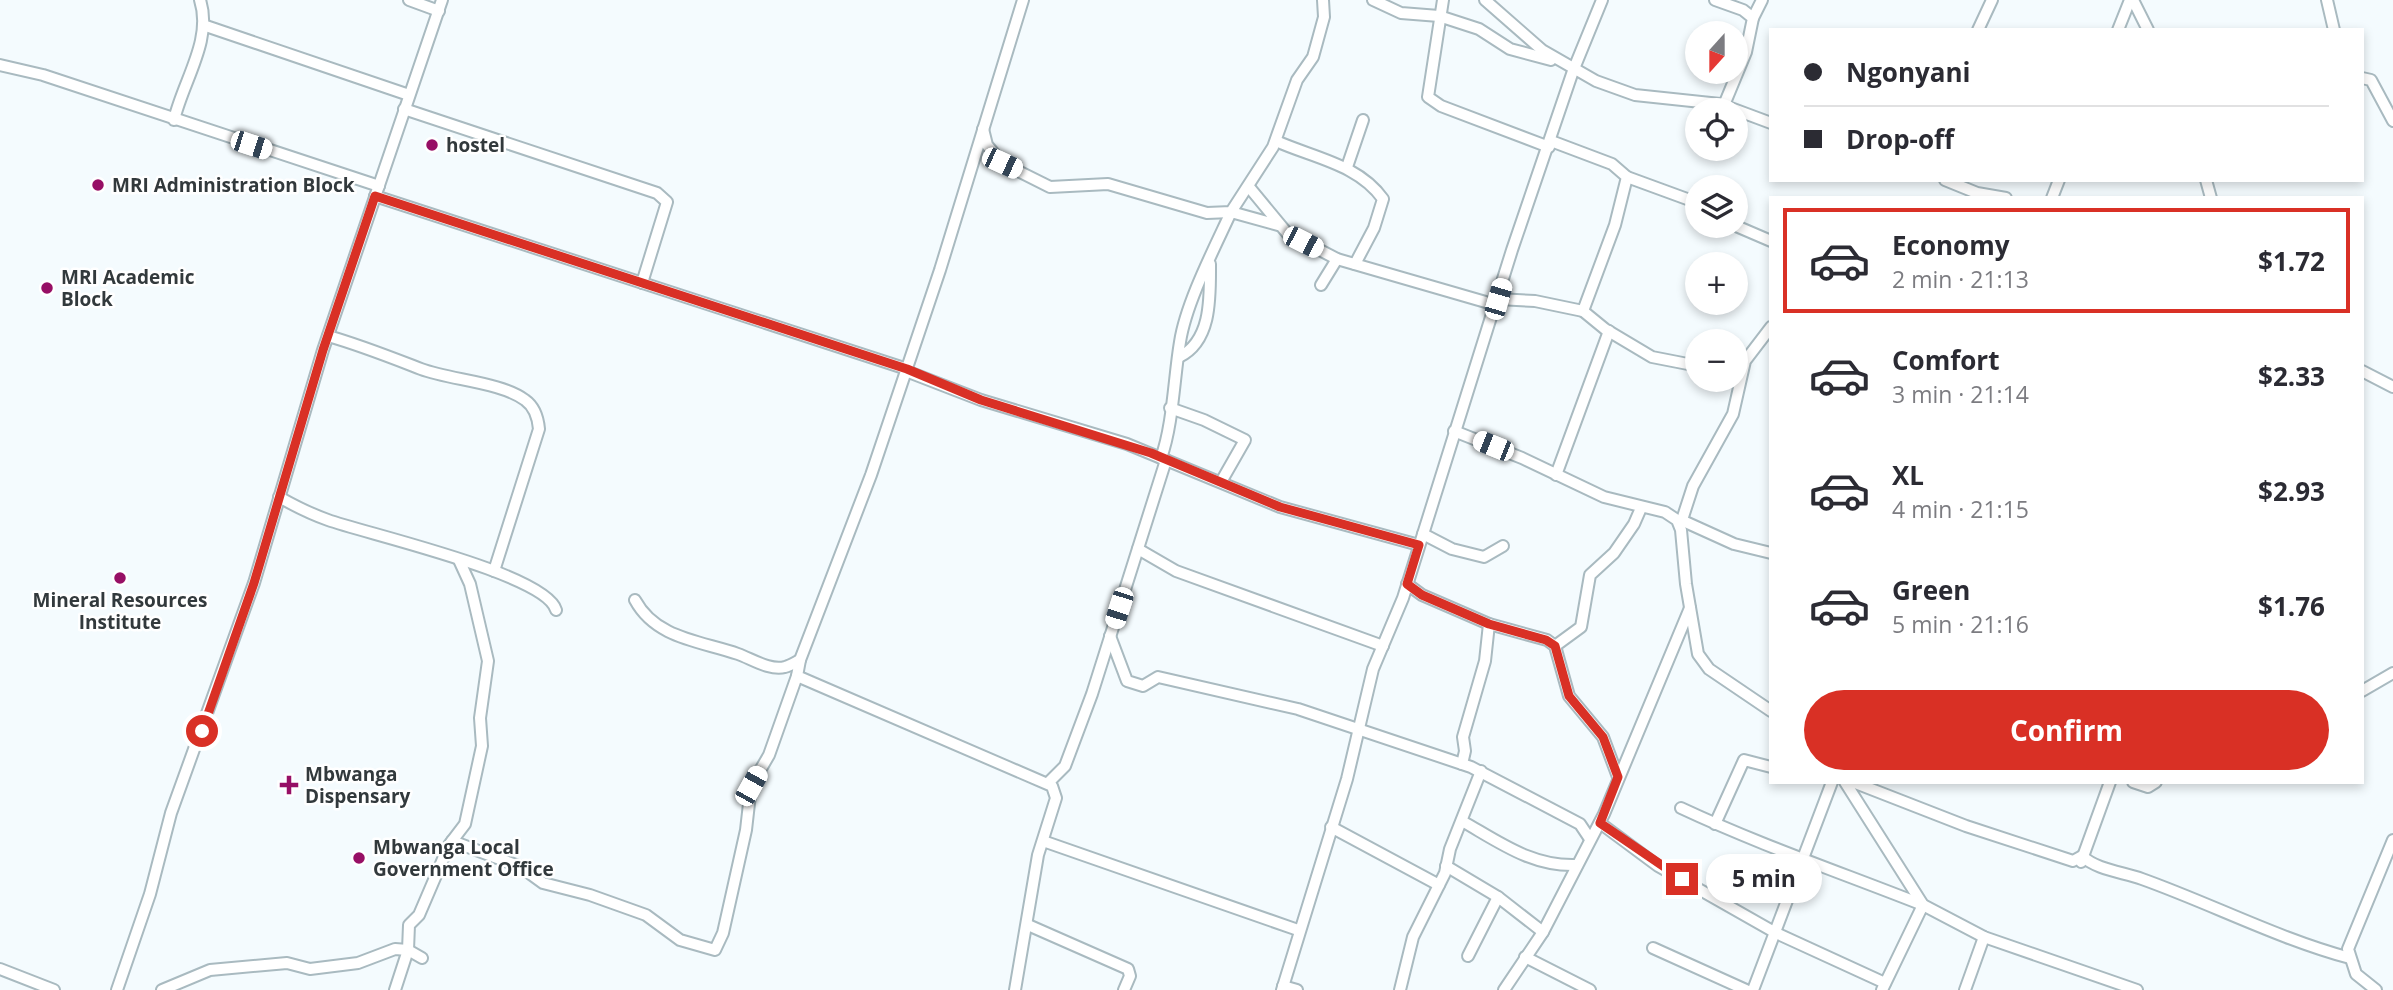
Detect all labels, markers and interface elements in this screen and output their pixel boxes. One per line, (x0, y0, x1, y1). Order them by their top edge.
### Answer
north arrow (1685, 21, 1748, 84)
map controls (1685, 21, 1748, 392)
text: Ngonyani (1846, 54, 1971, 90)
button: locate (1685, 98, 1748, 161)
text: Drop-off (1846, 121, 1954, 157)
car (228, 129, 275, 161)
place label: hostel (446, 132, 505, 158)
marker: hostel (424, 137, 440, 153)
car (979, 145, 1026, 181)
place label: MRI Administration Block (112, 172, 355, 198)
button: layers (1685, 175, 1748, 238)
marker: MRI Administration Block (90, 177, 106, 193)
car (1280, 223, 1327, 261)
text: Economy (1892, 227, 2010, 263)
icon: car (1808, 229, 1871, 292)
text: $1.72 (2258, 243, 2325, 279)
button: + (1685, 252, 1748, 315)
text: 2 min · 21:13 (1892, 263, 2029, 295)
place label: MRI Academic Block (61, 264, 195, 312)
car (1483, 276, 1514, 322)
marker: MRI Academic Block (39, 280, 55, 296)
button: − (1685, 329, 1748, 392)
text: Comfort (1892, 342, 1999, 378)
icon: car (1808, 344, 1871, 407)
text: $2.33 (2258, 358, 2325, 394)
text: 3 min · 21:14 (1892, 378, 2029, 410)
car (1470, 428, 1517, 464)
text: XL (1892, 457, 1924, 493)
icon: car (1808, 459, 1871, 522)
text: $2.93 (2258, 473, 2325, 509)
text: 4 min · 21:15 (1892, 493, 2029, 525)
marker: Mineral Resources Institute (112, 570, 128, 586)
text: Green (1892, 572, 1970, 608)
icon: car (1808, 574, 1871, 637)
car (1103, 585, 1136, 631)
place label: Mineral Resources Institute (33, 587, 207, 635)
text: $1.76 (2258, 588, 2325, 624)
text: 5 min · 21:16 (1892, 608, 2029, 640)
button: Confirm (1804, 690, 2329, 770)
route start (186, 715, 218, 747)
place label: Mbwanga Dispensary (305, 761, 411, 809)
car (732, 763, 771, 809)
marker: Mbwanga Dispensary (279, 775, 299, 795)
place label: Mbwanga Local Government Office (373, 834, 554, 882)
marker: Mbwanga Local Government Office (351, 850, 367, 866)
callout: 5 min (1706, 854, 1822, 903)
text: 5 min (1732, 862, 1796, 894)
route end (1666, 863, 1698, 895)

